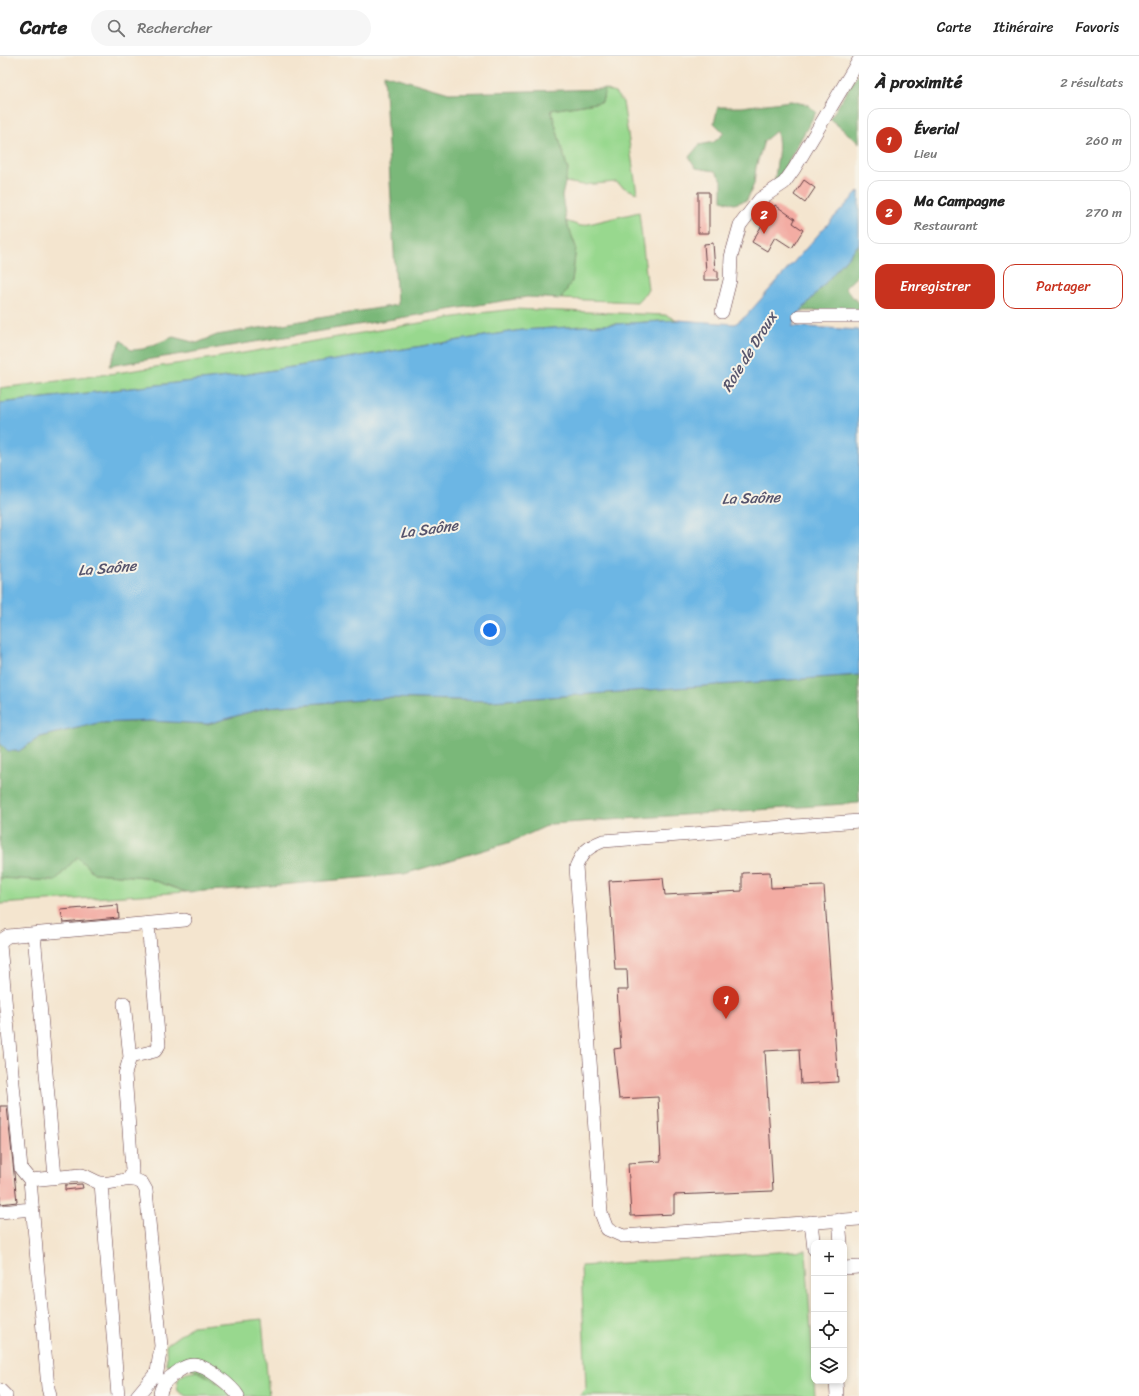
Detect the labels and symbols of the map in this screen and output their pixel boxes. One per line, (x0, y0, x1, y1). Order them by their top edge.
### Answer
pin: 2 (751, 201, 777, 234)
water label: Roie de Droux (714, 305, 785, 397)
water label: La Saône (721, 484, 782, 512)
water label: La Saône (398, 512, 461, 546)
water label: La Saône (77, 552, 139, 583)
your location (480, 620, 500, 640)
pin: 1 (713, 986, 739, 1019)

